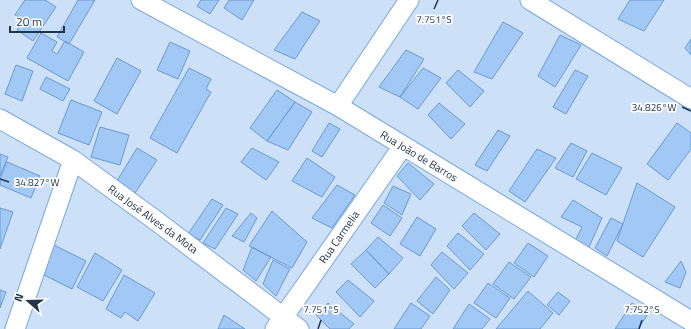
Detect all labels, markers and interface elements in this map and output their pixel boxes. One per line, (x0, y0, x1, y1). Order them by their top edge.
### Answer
scale bar (10, 8, 64, 34)
text: 20 m (16, 12, 42, 31)
text: 7.751°S (416, 12, 452, 27)
text: 34.826°W (632, 100, 676, 115)
street label: Rua João de Barros (377, 127, 461, 185)
text: 34.827°W (15, 175, 59, 190)
street label: Rua José Alves da Mota (105, 181, 202, 257)
street label: Rua Carmelia (315, 207, 363, 267)
north arrow (8, 281, 48, 321)
text: N (10, 291, 27, 304)
text: 7.751°S (303, 302, 339, 317)
text: 7.752°S (624, 302, 660, 317)

